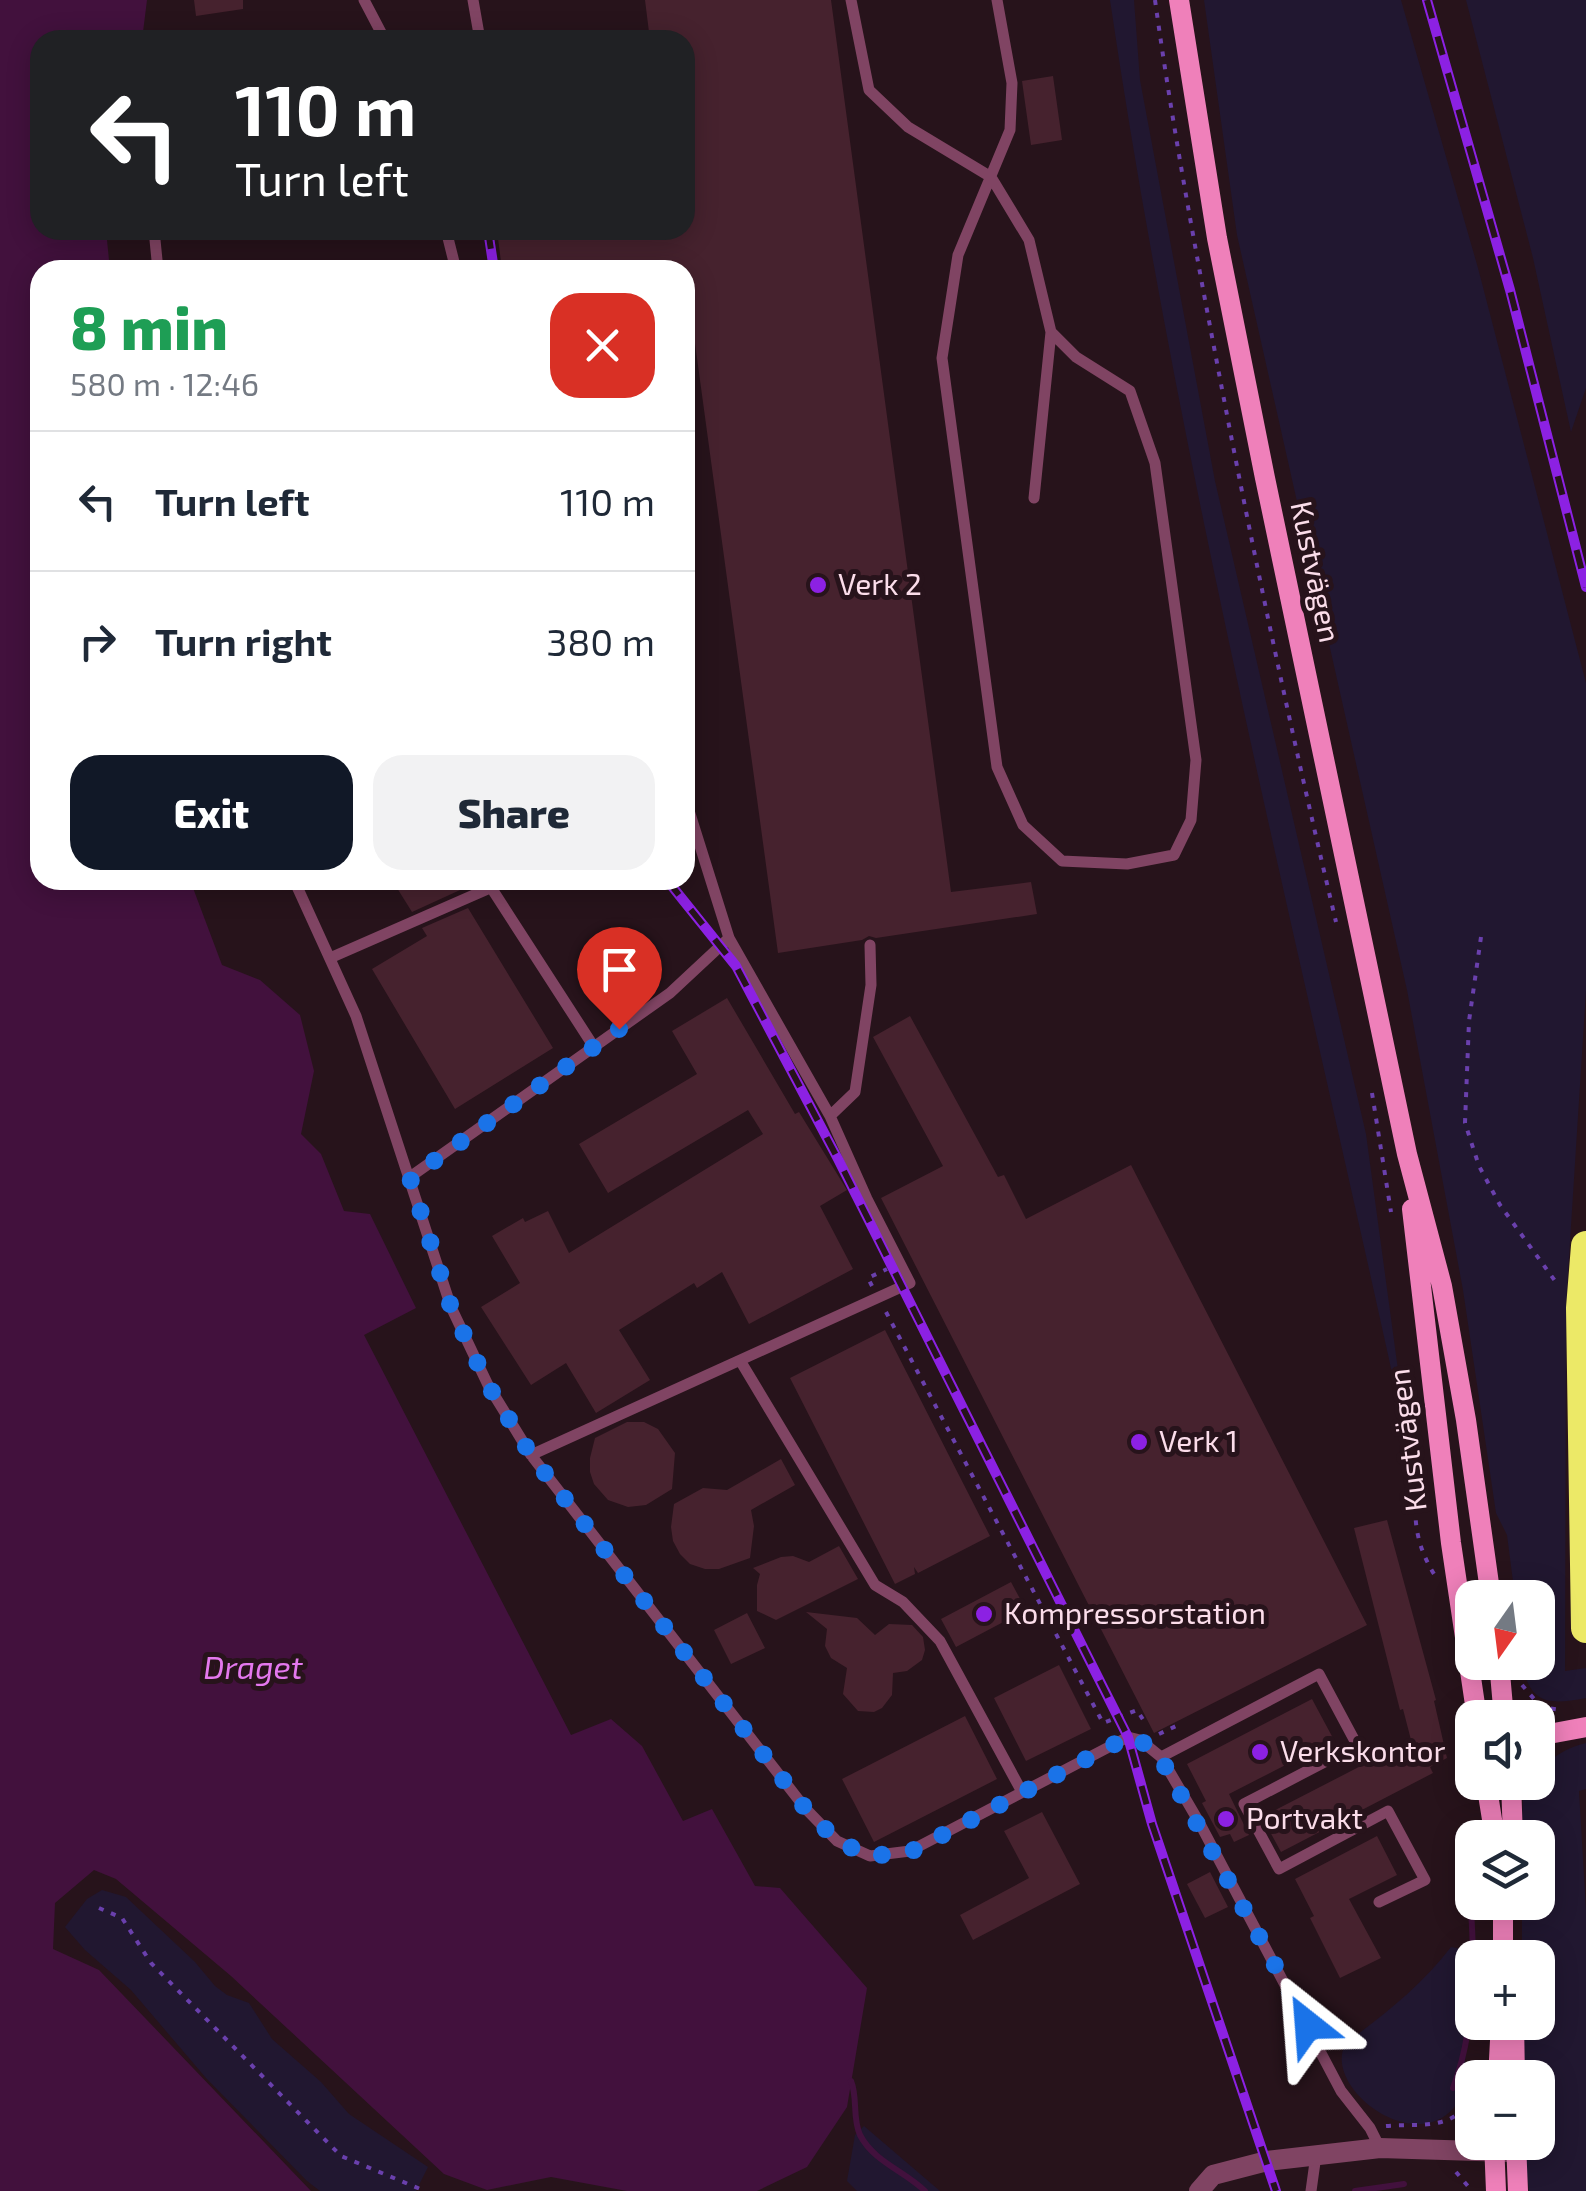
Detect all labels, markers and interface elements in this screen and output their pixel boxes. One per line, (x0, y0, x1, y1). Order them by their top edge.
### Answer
text: 110 m (235, 66, 416, 150)
icon: left (70, 70, 200, 200)
text: Turn left (235, 151, 409, 205)
text: 8 min (70, 290, 228, 362)
button: close (550, 293, 655, 398)
text: 580 m · 12:46 (70, 364, 259, 402)
icon: left (70, 474, 125, 529)
text: Turn left (155, 478, 310, 524)
text: 110 m (560, 478, 655, 524)
street label: Kustvägen (1284, 498, 1350, 646)
place label: Verk 2 (838, 565, 922, 601)
marker: Verk 2 (807, 574, 829, 596)
icon: right (70, 614, 125, 669)
text: Turn right (155, 618, 332, 664)
text: 380 m (546, 618, 655, 664)
button: Exit (70, 755, 353, 870)
button: Share (373, 755, 655, 870)
pin (577, 927, 662, 1030)
icon: arrive (592, 942, 647, 997)
street label: Kustvägen (1379, 1367, 1433, 1514)
place label: Verk 1 (1159, 1422, 1238, 1458)
marker: Verk 1 (1128, 1431, 1150, 1453)
north arrow (1455, 1580, 1555, 1680)
map controls (1455, 1580, 1555, 2160)
place label: Kompressorstation (1004, 1594, 1266, 1630)
marker: Kompressorstation (973, 1603, 995, 1625)
water label: Draget (203, 1647, 304, 1686)
button: sound (1455, 1700, 1555, 1800)
place label: Verkskontor (1280, 1732, 1446, 1768)
marker: Verkskontor (1249, 1741, 1271, 1763)
place label: Portvakt (1246, 1799, 1363, 1835)
marker: Portvakt (1215, 1808, 1237, 1830)
button: layers (1455, 1820, 1555, 1920)
button: + (1455, 1940, 1555, 2040)
position arrow (1256, 1973, 1360, 2077)
button: − (1455, 2060, 1555, 2160)

